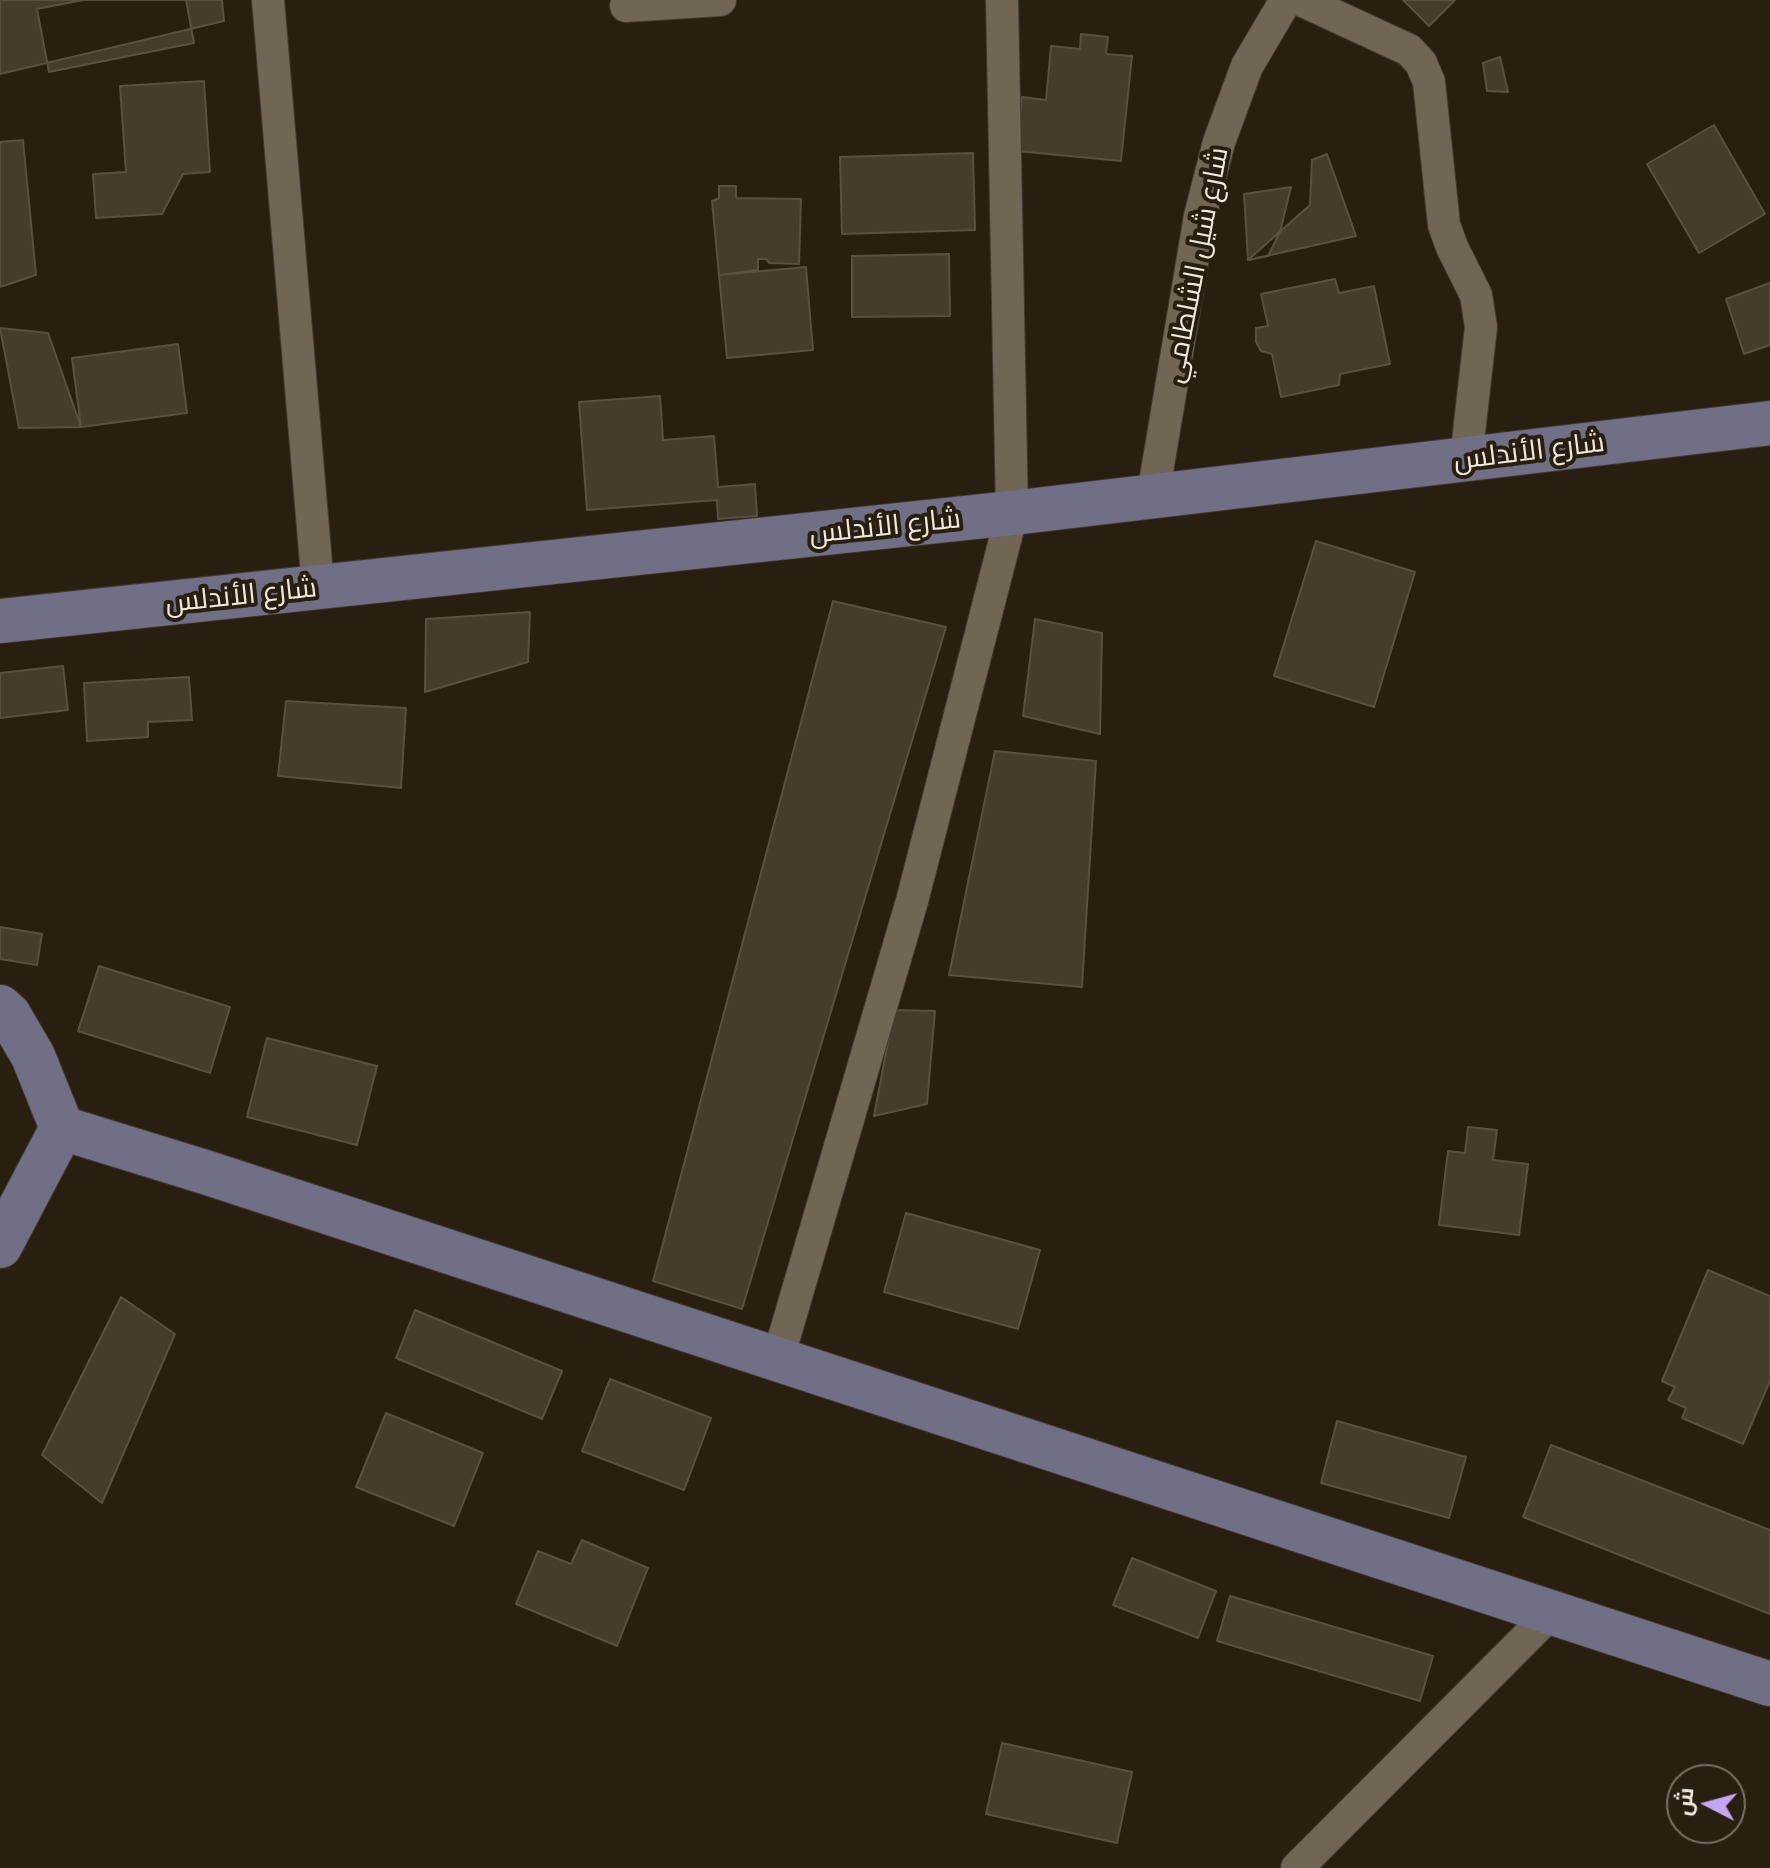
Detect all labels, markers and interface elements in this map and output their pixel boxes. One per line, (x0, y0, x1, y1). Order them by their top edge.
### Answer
street label: شارع شيل الشلطامي (1157, 144, 1235, 386)
street label: شارع الأندلس (1451, 425, 1607, 477)
street label: شارع الأندلس (808, 501, 962, 551)
street label: شارع الأندلس (164, 570, 318, 620)
north arrow (1666, 1764, 1746, 1844)
text: ش (1669, 1786, 1699, 1817)

